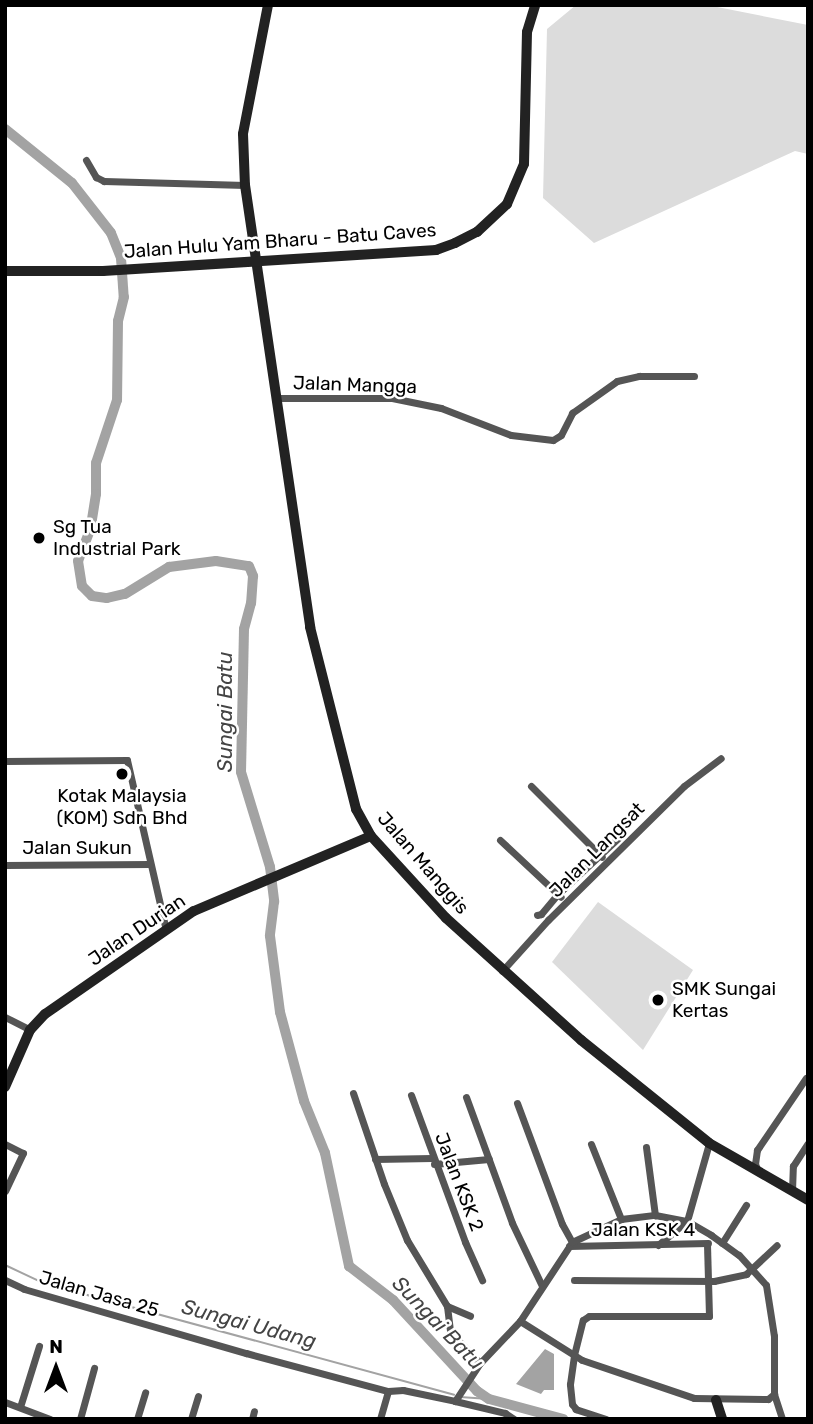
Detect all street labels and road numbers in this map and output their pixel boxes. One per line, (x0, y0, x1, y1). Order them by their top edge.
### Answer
street label: Jalan Hulu Yam Bharu - Batu Caves (123, 219, 437, 263)
street label: Jalan Mangga (293, 371, 417, 399)
street label: Jalan Langsat (545, 798, 649, 902)
street label: Jalan Manggis (372, 807, 474, 919)
street label: Jalan Sukun (22, 837, 132, 859)
street label: Jalan Durian (84, 889, 190, 971)
street label: Jalan KSK 2 (430, 1129, 488, 1235)
street label: Jalan KSK 4 (591, 1219, 695, 1241)
street label: Jalan Jasa 25 (37, 1266, 161, 1322)

